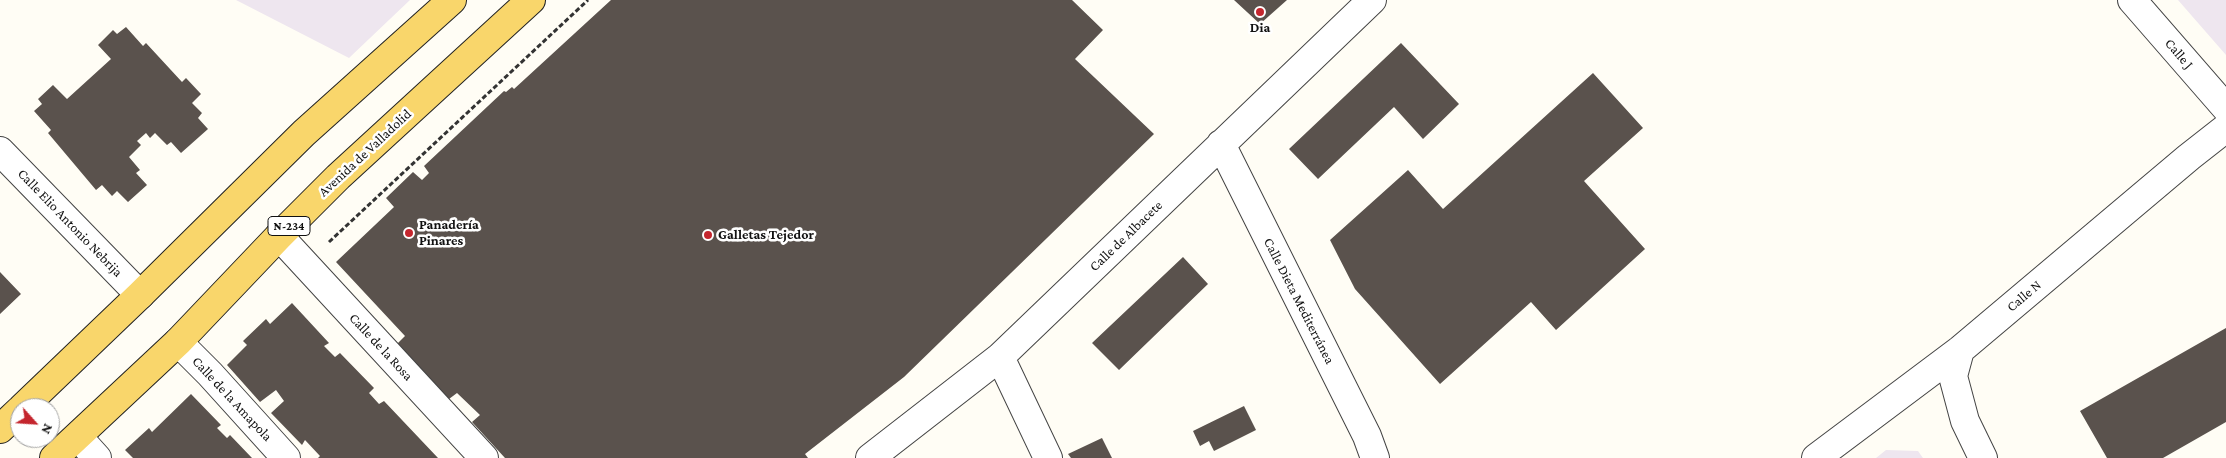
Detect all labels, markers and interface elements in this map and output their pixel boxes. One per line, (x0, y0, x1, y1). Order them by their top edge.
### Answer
marker: Dia (1254, 6, 1266, 18)
place label: Dia (1250, 20, 1270, 36)
street label: Calle J (2161, 35, 2197, 73)
street label: Avenida de Valladolid (315, 106, 415, 200)
street label: Calle Elio Antonio Nebrija (14, 165, 126, 281)
street label: Calle de Albacete (1086, 197, 1166, 275)
road number: N-234 (268, 217, 310, 236)
place label: Panadería Pinares (419, 217, 479, 250)
marker: Panadería Pinares (403, 227, 415, 239)
place label: Galletas Tejedor (718, 227, 814, 243)
marker: Galletas Tejedor (702, 229, 714, 241)
street label: Calle Dieta Mediterránea (1260, 235, 1338, 367)
street label: Calle N (2003, 277, 2045, 315)
street label: Calle de la Rosa (345, 310, 417, 384)
street label: Calle de la Amapola (188, 353, 276, 445)
north arrow (10, 398, 60, 448)
text: N (38, 421, 57, 437)

